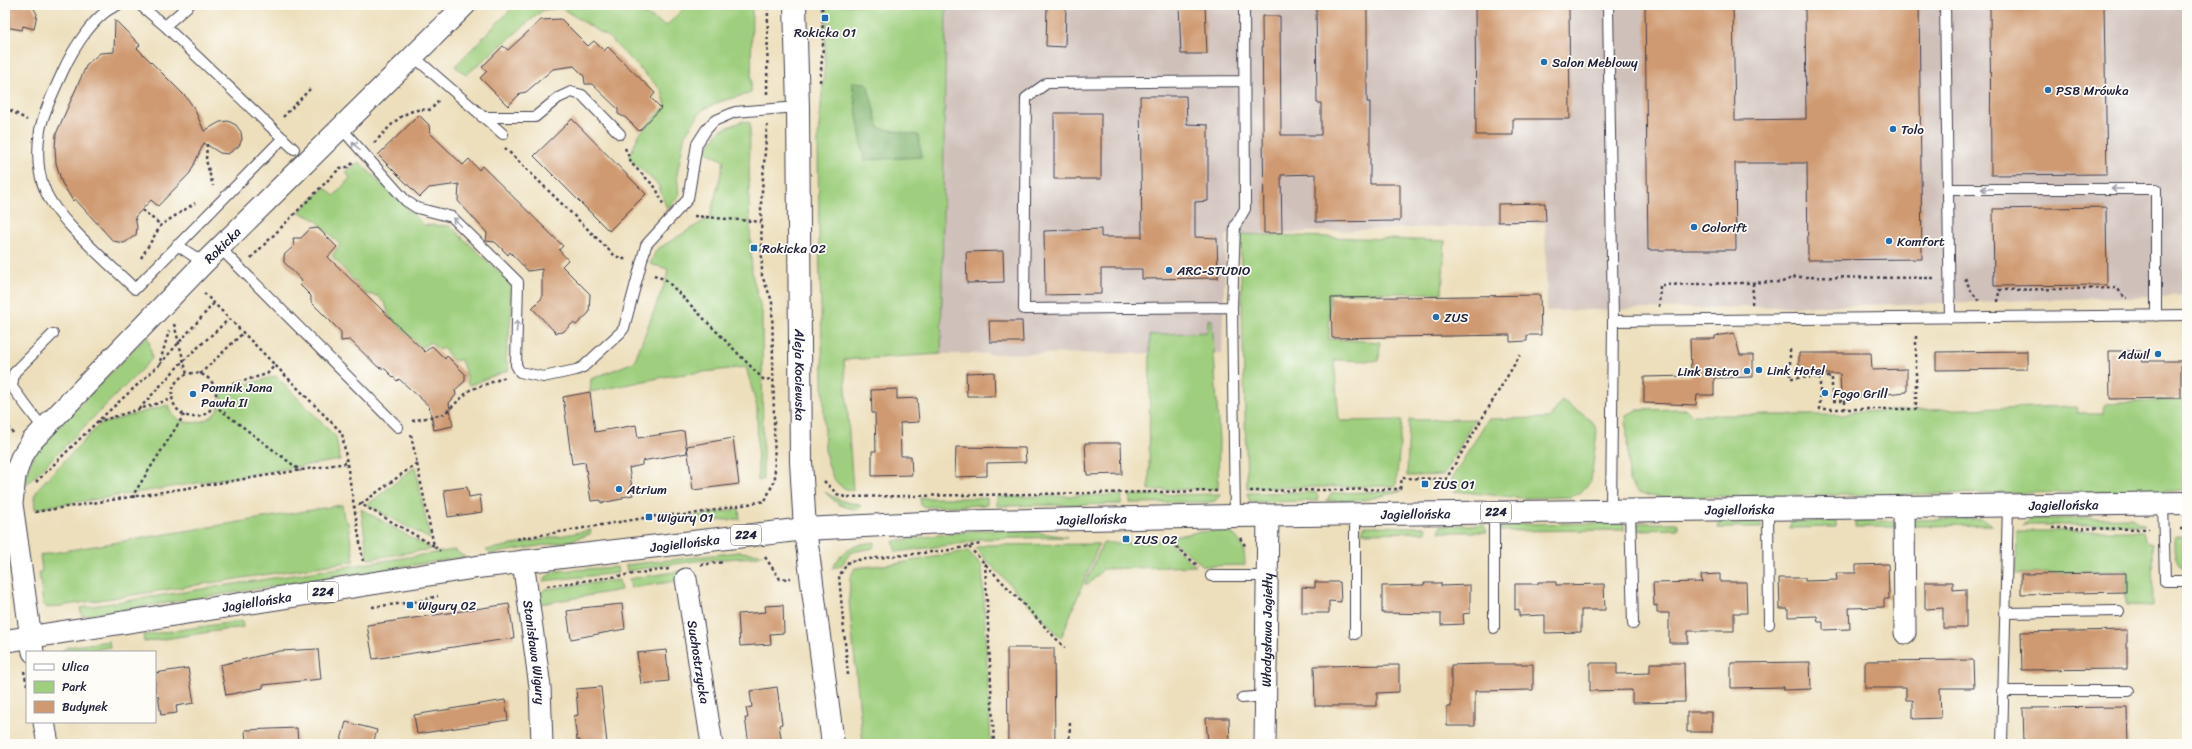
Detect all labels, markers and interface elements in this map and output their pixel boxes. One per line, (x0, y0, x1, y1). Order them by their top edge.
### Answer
marker: Rokicka 01 (820, 13, 830, 23)
place label: Rokicka 01 (794, 21, 856, 44)
place label: Salon Meblowy (1552, 51, 1638, 74)
marker: Salon Meblowy (1539, 57, 1549, 67)
place label: PSB Mrówka (2056, 79, 2129, 102)
marker: PSB Mrówka (2043, 85, 2053, 95)
place label: Tolo (1901, 118, 1924, 141)
marker: Tolo (1888, 124, 1898, 134)
one-way arrow (352, 141, 361, 151)
one-way arrow (1981, 185, 1994, 193)
one-way arrow (2111, 185, 2124, 193)
place label: Colorift (1702, 216, 1747, 239)
one-way arrow (452, 217, 462, 227)
street label: Rokicka (198, 221, 247, 269)
marker: Colorift (1689, 222, 1699, 232)
place label: Komfort (1897, 230, 1945, 253)
marker: Komfort (1884, 236, 1894, 246)
place label: Rokicka 02 (762, 237, 826, 260)
marker: Rokicka 02 (749, 243, 759, 253)
place label: ARC-STUDIO (1176, 259, 1250, 282)
marker: ARC-STUDIO (1164, 265, 1174, 275)
place label: ZUS (1444, 306, 1469, 329)
marker: ZUS (1431, 312, 1441, 322)
one-way arrow (514, 320, 521, 333)
street label: Aleja Kociewska (788, 328, 812, 421)
place label: Adwil (2117, 343, 2150, 366)
marker: Adwil (2153, 349, 2163, 359)
place label: Link Hotel (1767, 359, 1825, 382)
place label: Link Bistro (1677, 360, 1740, 383)
marker: Link Hotel (1754, 365, 1764, 375)
marker: Link Bistro (1742, 366, 1752, 376)
place label: Pomnik Jana Pawła II (201, 376, 273, 414)
place label: Fogo Grill (1833, 382, 1888, 405)
marker: Fogo Grill (1820, 388, 1830, 398)
marker: Pomnik Jana Pawła II (188, 389, 198, 399)
place label: ZUS 01 (1433, 473, 1475, 496)
place label: Atrium (626, 478, 667, 501)
marker: ZUS 01 (1420, 479, 1430, 489)
marker: Atrium (614, 484, 624, 494)
street label: Jagiellońska (2028, 493, 2099, 517)
street label: Jagiellońska (1704, 498, 1775, 522)
street label: Jagiellońska (1380, 502, 1451, 526)
road number: 224 (1481, 502, 1511, 522)
place label: Wigury 01 (657, 506, 714, 529)
street label: Jagiellońska (1056, 507, 1127, 532)
marker: Wigury 01 (644, 512, 654, 522)
road number: 224 (731, 525, 761, 545)
street label: Jagiellońska (648, 528, 721, 559)
place label: ZUS 02 (1134, 528, 1178, 551)
marker: ZUS 02 (1121, 534, 1131, 544)
street label: Władysława Jagiełły (1255, 573, 1279, 687)
road number: 224 (308, 582, 338, 602)
street label: Jagiellońska (220, 585, 294, 619)
place label: Wigury 02 (418, 594, 477, 617)
street label: Stanisława Wigury (516, 599, 552, 705)
marker: Wigury 02 (405, 600, 415, 610)
street label: Suchostrzycka (681, 619, 717, 706)
legend (26, 651, 156, 723)
text: Ulica (62, 656, 90, 678)
text: Park (62, 676, 87, 698)
text: Budynek (62, 696, 108, 718)

